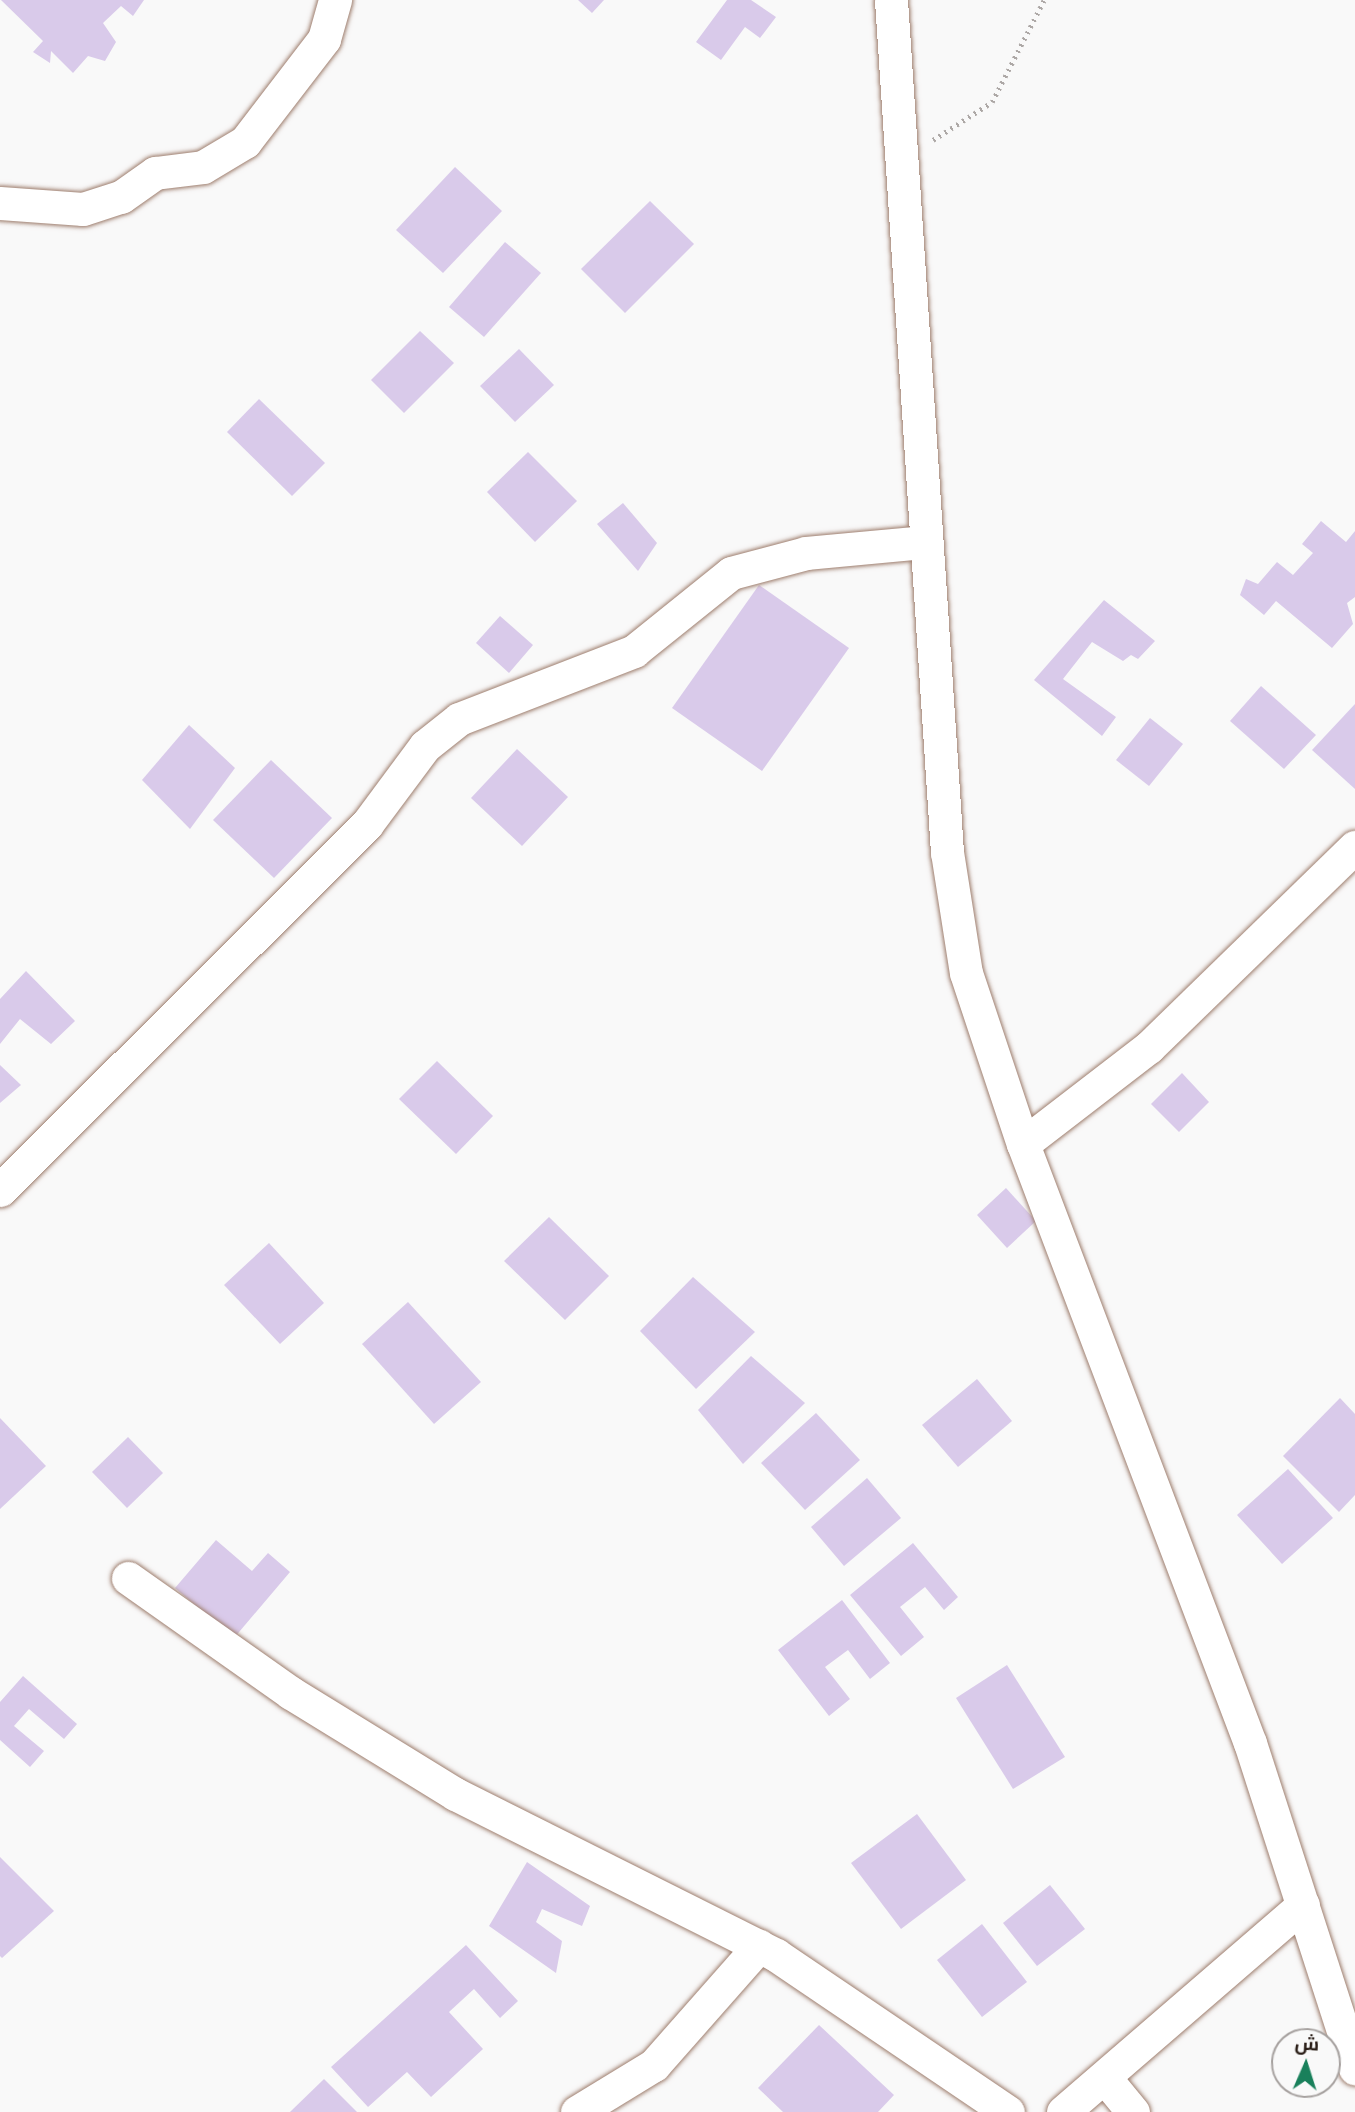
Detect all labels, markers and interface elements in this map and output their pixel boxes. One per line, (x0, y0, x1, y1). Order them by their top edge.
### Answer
north arrow (1271, 2028, 1341, 2098)
text: ش (1294, 2032, 1320, 2055)

